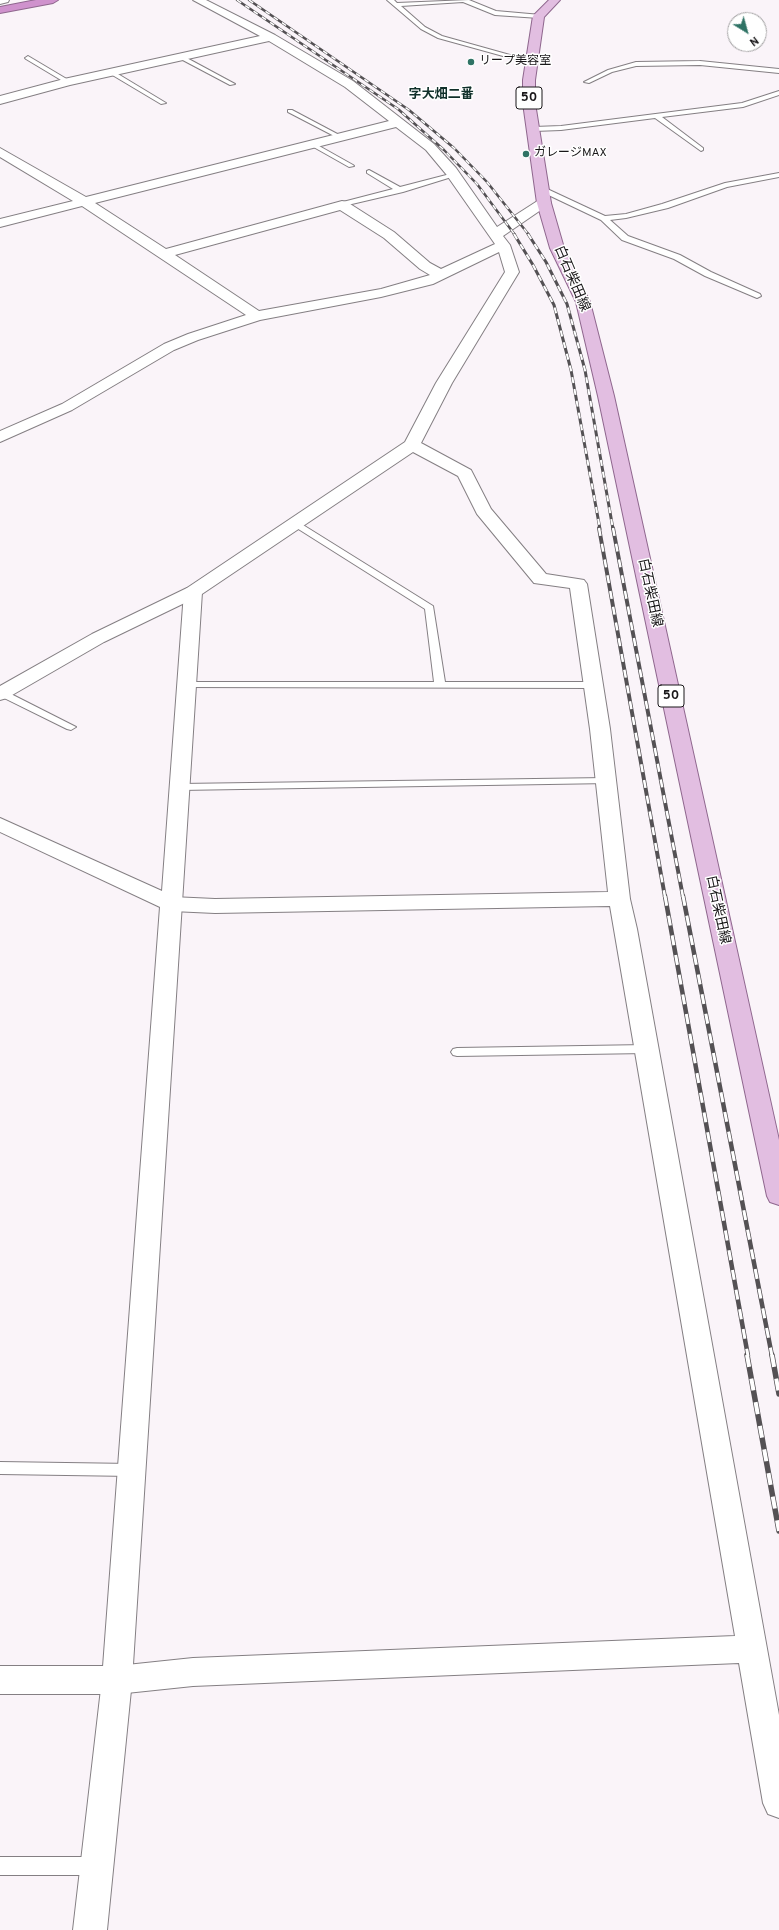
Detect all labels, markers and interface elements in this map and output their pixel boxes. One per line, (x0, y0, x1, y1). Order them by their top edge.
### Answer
north arrow (727, 12, 767, 52)
text: N (746, 33, 761, 49)
place label: リープ美容室 (479, 55, 551, 69)
marker: リープ美容室 (466, 57, 476, 67)
district label: 字大畑二番 (409, 87, 473, 103)
road number: 50 (516, 87, 542, 109)
place label: ガレージMAX (534, 147, 607, 161)
marker: ガレージMAX (521, 149, 531, 159)
street label: 白石柴田線 (550, 244, 592, 314)
street label: 白石柴田線 (634, 557, 664, 629)
road number: 50 (658, 685, 684, 707)
street label: 白石柴田線 (702, 874, 732, 946)

